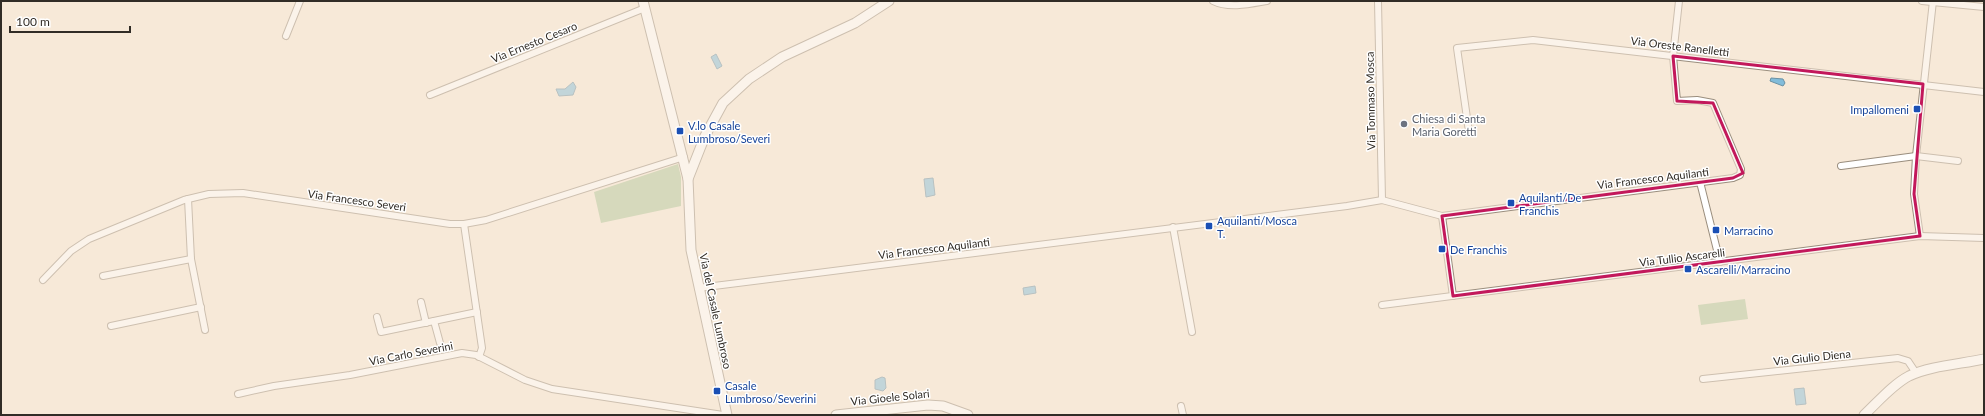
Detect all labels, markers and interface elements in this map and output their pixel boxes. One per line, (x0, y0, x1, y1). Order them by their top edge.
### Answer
scale bar (10, 8, 130, 34)
text: 100 m (16, 14, 50, 29)
street label: Via Ernesto Cesaro (489, 19, 579, 65)
street label: Via Oreste Ranelletti (1630, 33, 1730, 59)
street label: Via Tommaso Mosca (1363, 52, 1377, 150)
place label: Impallomeni (1850, 103, 1909, 116)
marker: Impallomeni (1912, 104, 1922, 114)
place label: Chiesa di Santa Maria Goretti (1412, 112, 1485, 138)
place label: V.lo Casale Lumbroso/Severi (688, 119, 771, 145)
marker: Chiesa di Santa Maria Goretti (1399, 119, 1409, 129)
marker: V.lo Casale Lumbroso/Severi (675, 126, 685, 136)
street label: Via Francesco Aquilanti (1596, 165, 1710, 191)
street label: Via Francesco Severi (307, 187, 407, 213)
place label: Aquilanti/De Franchis (1519, 191, 1581, 217)
marker: Aquilanti/De Franchis (1506, 198, 1516, 208)
place label: Aquilanti/Mosca T. (1217, 214, 1297, 240)
marker: Aquilanti/Mosca T. (1204, 221, 1214, 231)
place label: Marracino (1724, 224, 1773, 237)
marker: Marracino (1711, 225, 1721, 235)
street label: Via Francesco Aquilanti (877, 235, 991, 261)
place label: De Franchis (1450, 243, 1507, 256)
marker: De Franchis (1437, 244, 1447, 254)
street label: Via Tullio Ascarelli (1638, 245, 1726, 269)
street label: Via del Casale Lumbroso (697, 252, 735, 370)
place label: Ascarelli/Marracino (1696, 263, 1791, 276)
marker: Ascarelli/Marracino (1683, 264, 1693, 274)
street label: Via Carlo Severini (368, 338, 454, 368)
street label: Via Giulio Diena (1773, 346, 1851, 368)
place label: Casale Lumbroso/Severini (725, 379, 816, 405)
marker: Casale Lumbroso/Severini (712, 386, 722, 396)
street label: Via Gioele Solari (850, 386, 930, 408)

